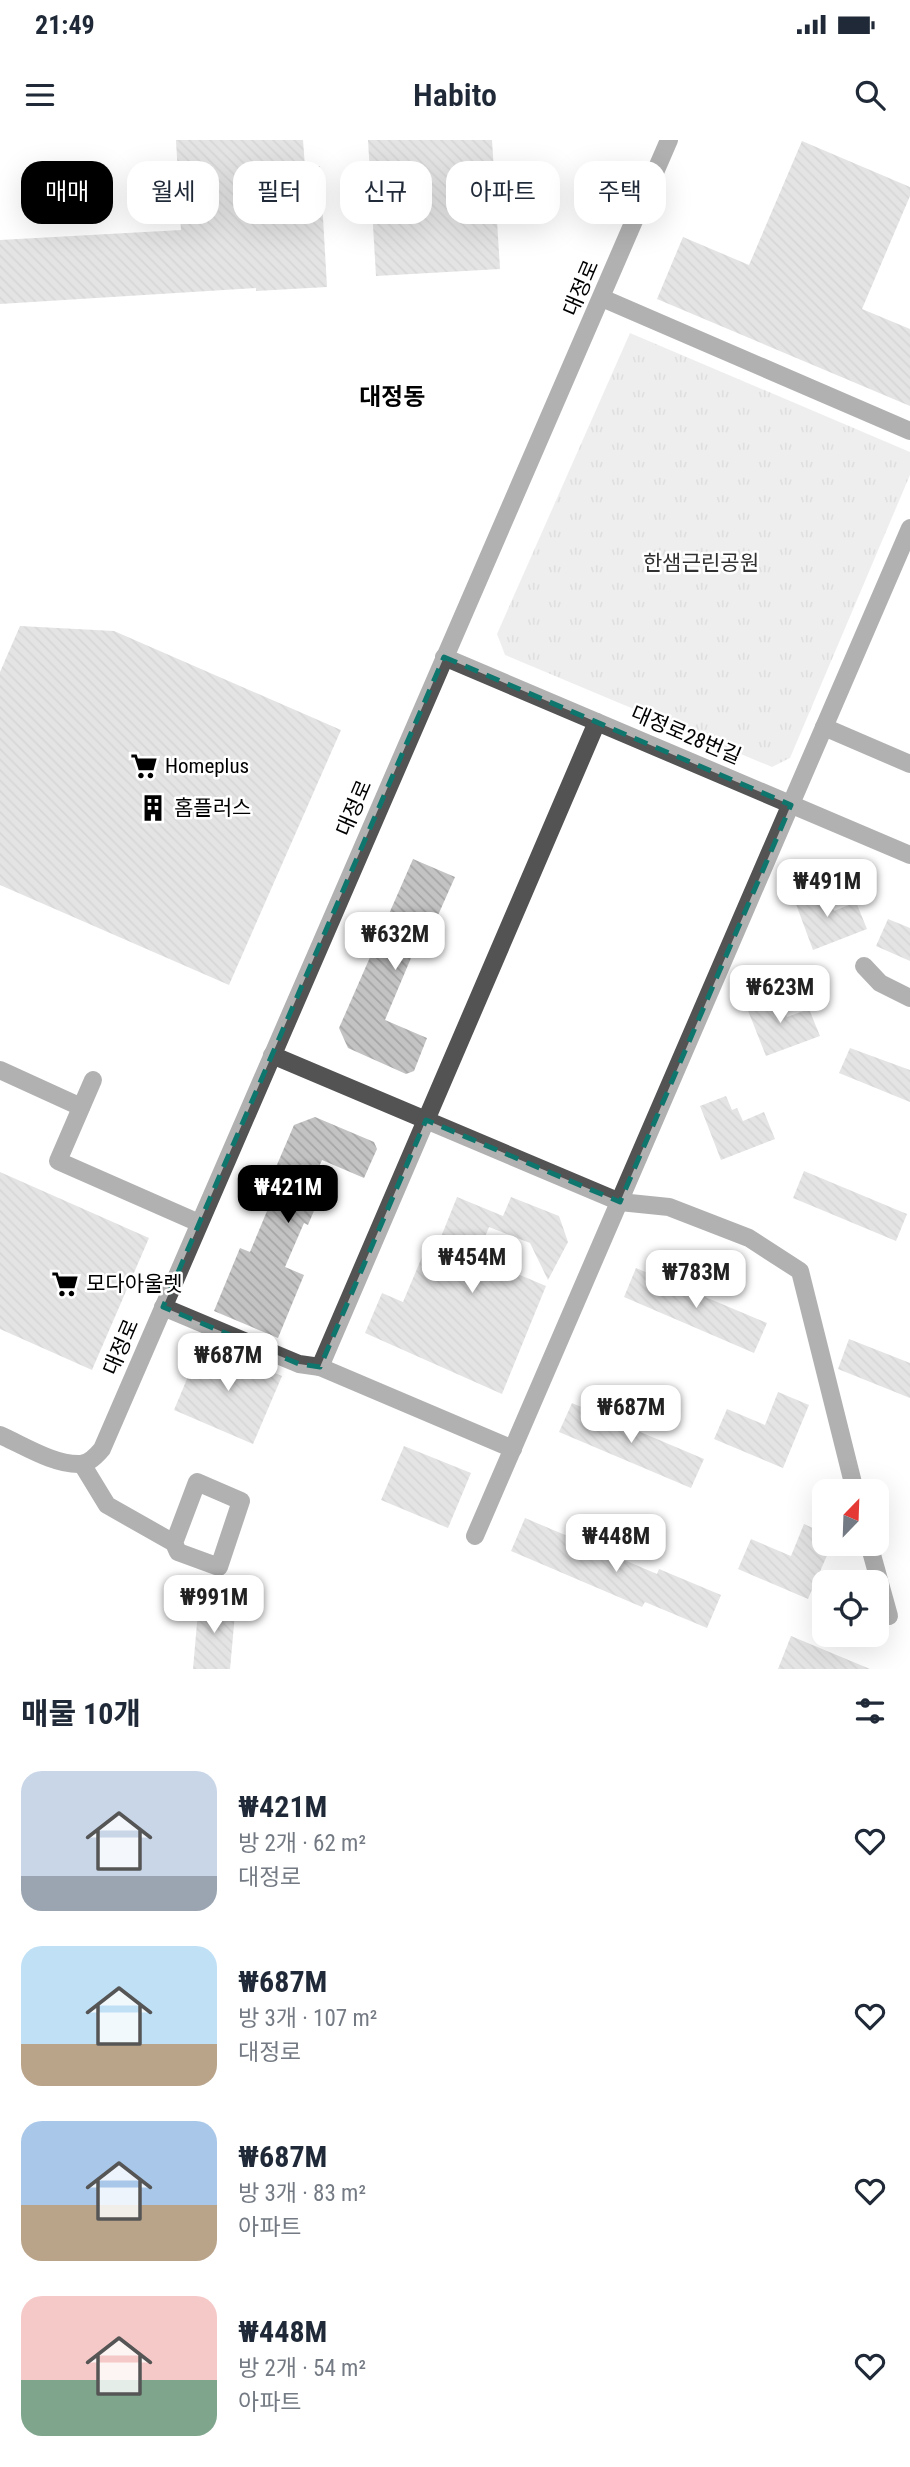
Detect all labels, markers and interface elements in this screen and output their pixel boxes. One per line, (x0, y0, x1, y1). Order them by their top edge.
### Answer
text: 21:49 (35, 10, 95, 40)
icon: menu (21, 76, 59, 114)
text: Habito (413, 76, 497, 114)
icon: search (851, 76, 889, 114)
chip: 매매 (21, 161, 113, 224)
chip: 월세 (127, 161, 219, 224)
chip: 필터 (233, 161, 326, 224)
chip: 신규 (340, 161, 432, 224)
chip: 아파트 (446, 161, 560, 224)
chip: 주택 (574, 161, 666, 224)
street label: 대정로 (559, 257, 603, 319)
district label: 대정동 (359, 383, 425, 411)
park label: 한샘근린공원 (643, 551, 759, 575)
street label: 대정로28번길 (627, 701, 745, 769)
supermarket icon: Homeplus (129, 751, 159, 781)
place label: Homeplus (165, 754, 249, 778)
street label: 대정로 (332, 777, 376, 839)
building icon: 홈플러스 (138, 793, 168, 823)
place label: 홈플러스 (174, 796, 251, 820)
pin: ₩491M (778, 860, 876, 919)
text: ₩491M (793, 868, 861, 895)
pin: ₩632M (346, 912, 444, 972)
text: ₩632M (361, 921, 429, 948)
pin: ₩623M (731, 966, 829, 1025)
text: ₩623M (746, 974, 814, 1001)
pin: ₩421M (239, 1166, 337, 1225)
text: ₩421M (254, 1174, 322, 1201)
pin: ₩454M (423, 1236, 521, 1295)
text: ₩454M (438, 1244, 506, 1271)
pin: ₩783M (647, 1250, 745, 1310)
text: ₩783M (662, 1259, 730, 1286)
supermarket icon: 모다아울렛 (50, 1269, 80, 1299)
place label: 모다아울렛 (86, 1272, 183, 1296)
street label: 대정로 (99, 1316, 143, 1378)
pin: ₩687M (179, 1334, 277, 1393)
text: ₩687M (194, 1342, 262, 1369)
pin: ₩687M (582, 1386, 680, 1445)
text: ₩687M (597, 1394, 665, 1421)
north arrow (812, 1479, 889, 1556)
map controls (812, 1479, 889, 1647)
pin: ₩448M (567, 1514, 665, 1574)
text: ₩448M (582, 1523, 650, 1550)
button: locate (812, 1570, 889, 1647)
pin: ₩991M (165, 1576, 263, 1635)
text: ₩991M (180, 1584, 248, 1611)
icon: filters (851, 1692, 889, 1730)
text: 매물 10개 (21, 1696, 141, 1731)
text: ₩421M (238, 1789, 327, 1824)
icon: home (77, 1799, 161, 1883)
icon: heart (851, 1822, 889, 1860)
text: 방 2개 · 62 m² (238, 1830, 366, 1857)
text: 대정로 (238, 1864, 301, 1891)
text: ₩687M (238, 1964, 327, 1999)
icon: home (77, 1974, 161, 2058)
icon: heart (851, 1997, 889, 2035)
text: 방 3개 · 107 m² (238, 2005, 377, 2032)
text: 대정로 (238, 2039, 301, 2066)
text: ₩687M (238, 2139, 327, 2174)
icon: home (77, 2149, 161, 2233)
icon: heart (851, 2172, 889, 2210)
text: 방 3개 · 83 m² (238, 2180, 366, 2207)
text: 아파트 (238, 2214, 301, 2241)
text: ₩448M (238, 2314, 327, 2349)
icon: home (77, 2324, 161, 2408)
icon: heart (851, 2347, 889, 2385)
text: 방 2개 · 54 m² (238, 2355, 366, 2382)
text: 아파트 (238, 2389, 301, 2416)

